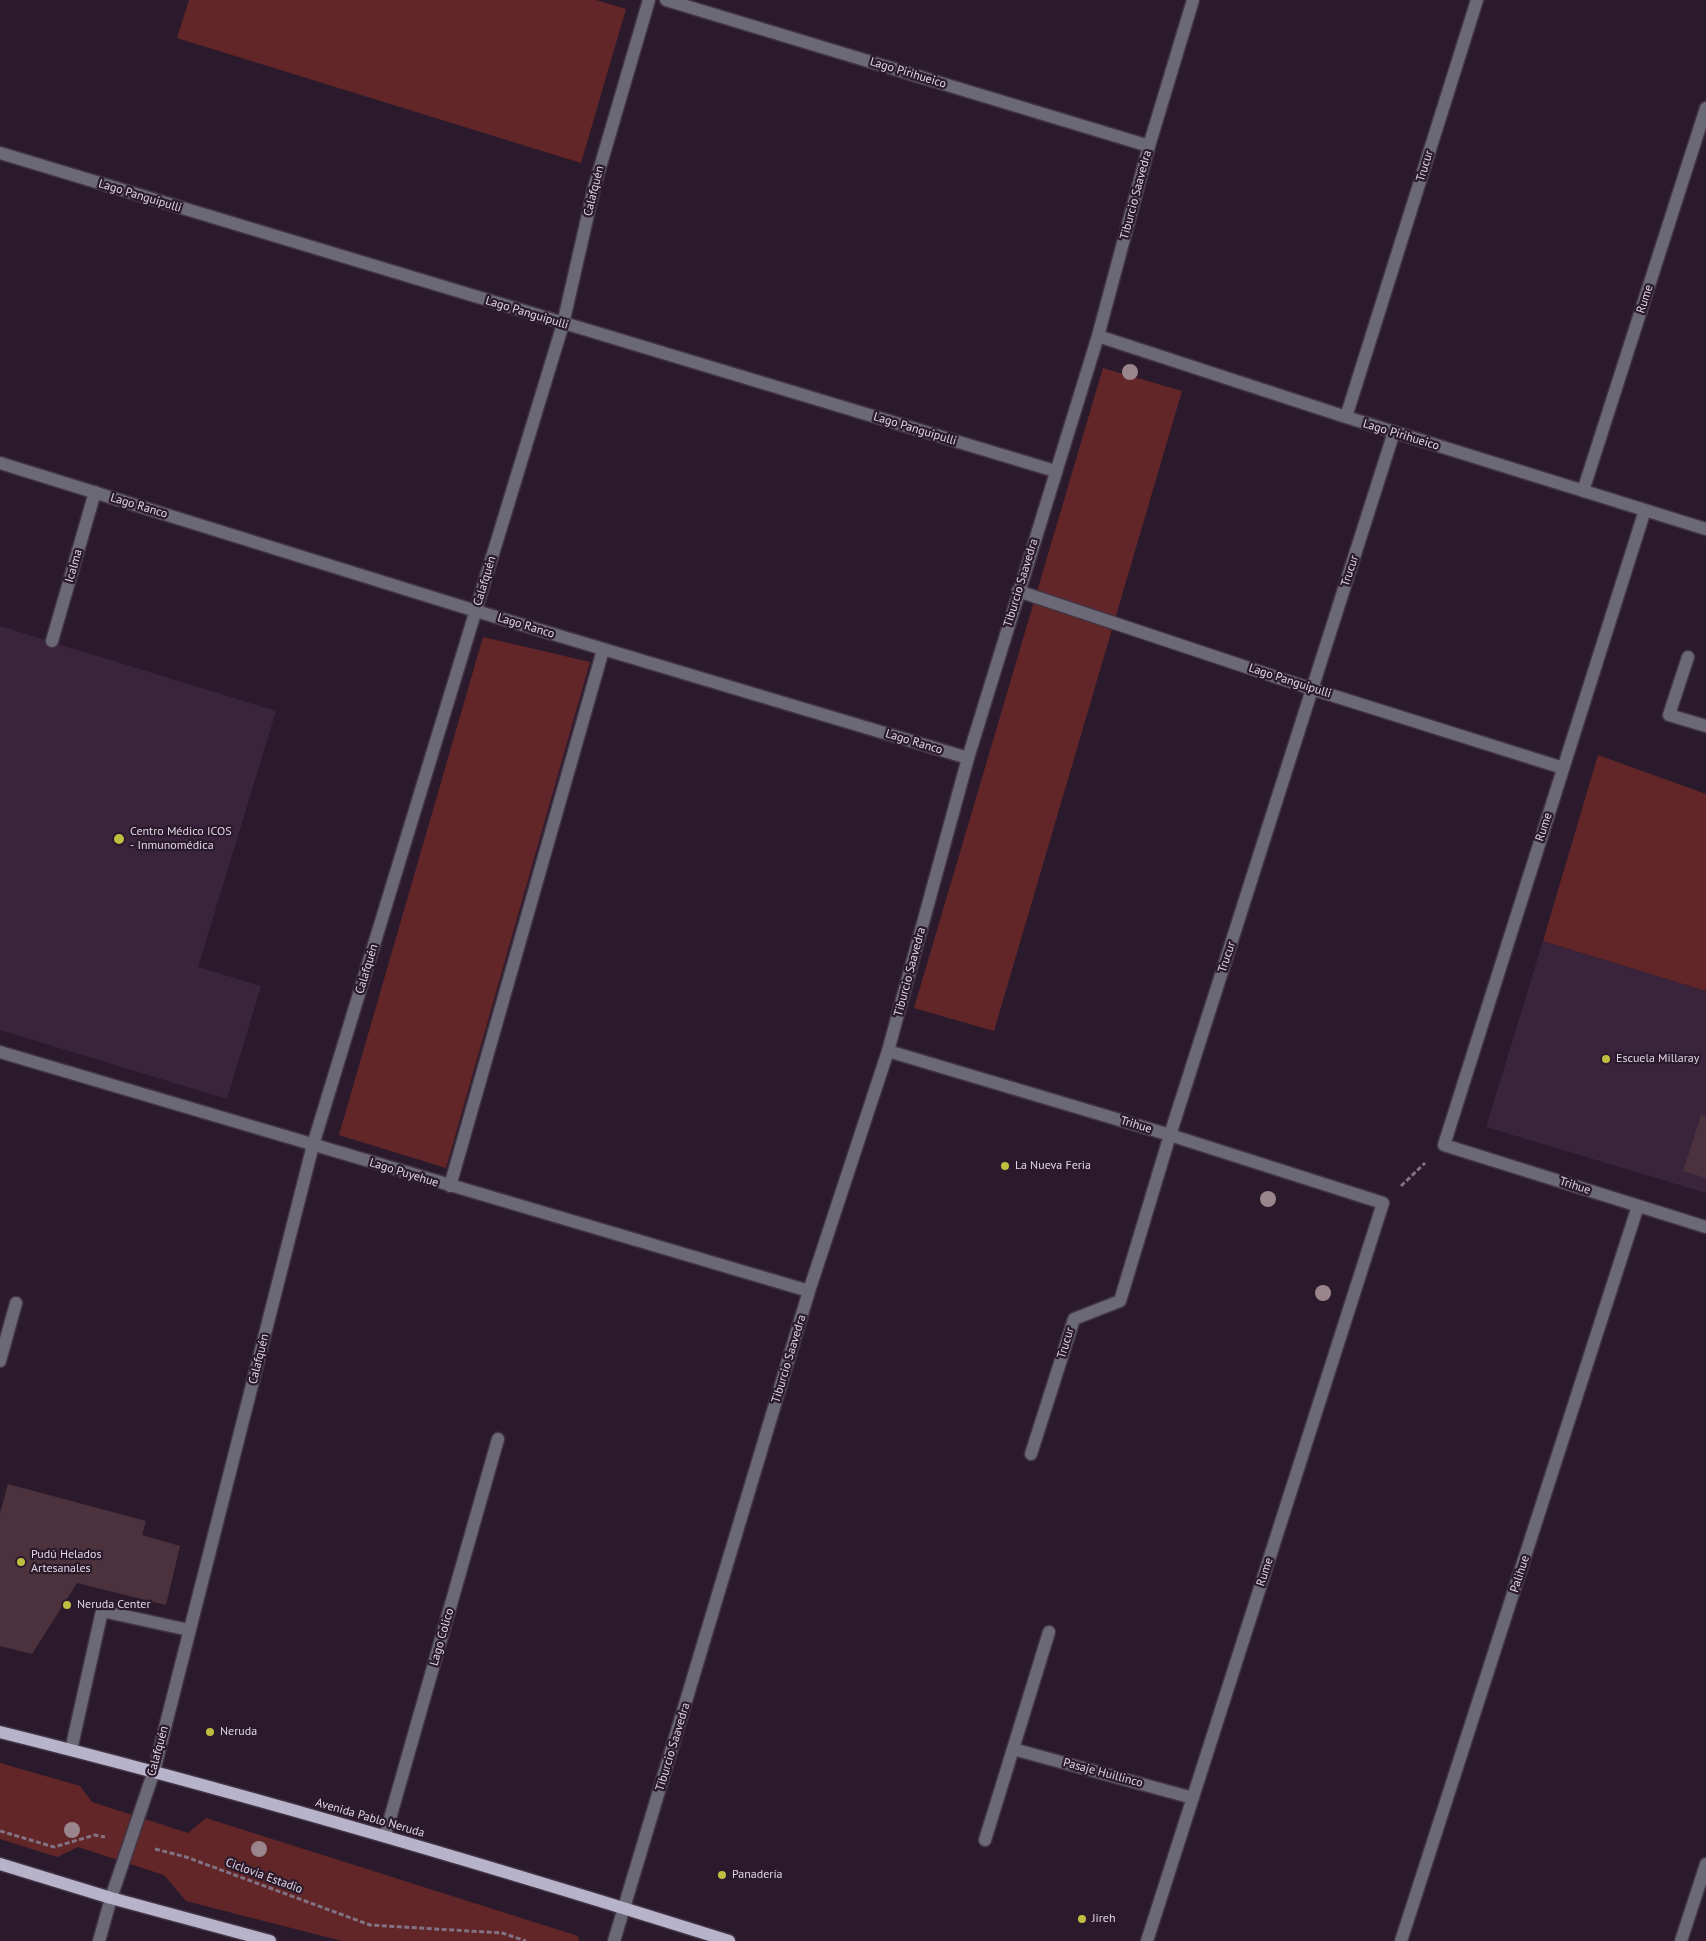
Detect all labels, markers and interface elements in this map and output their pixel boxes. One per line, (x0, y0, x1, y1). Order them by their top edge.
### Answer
street label: Lago Pirihueico (868, 55, 948, 91)
street label: Tiburcio Saavedra (1117, 149, 1155, 241)
street label: Trucur (1413, 149, 1437, 183)
street label: Calafquén (581, 164, 607, 218)
street label: Lago Panguipulli (97, 177, 183, 215)
street label: Rume (1634, 283, 1656, 315)
street label: Lago Panguipulli (484, 294, 570, 332)
street label: Lago Panguipulli (872, 410, 958, 448)
street label: Lago Pirihueico (1361, 417, 1441, 453)
street label: Lago Ranco (109, 490, 169, 522)
street label: Tiburcio Saavedra (1001, 537, 1041, 629)
street label: Icalma (62, 548, 86, 584)
street label: Calafquén (471, 554, 499, 608)
street label: Trucur (1338, 554, 1362, 588)
street label: Lago Ranco (496, 610, 556, 642)
street label: Lago Panguipulli (1247, 661, 1333, 701)
street label: Lago Ranco (884, 726, 944, 758)
street label: Rume (1533, 811, 1555, 843)
place label: Centro Médico ICOS - Inmunomédica (130, 825, 232, 853)
marker: Centro Médico ICOS - Inmunomédica (112, 832, 126, 846)
street label: Tiburcio Saavedra (891, 926, 929, 1018)
street label: Trucur (1215, 940, 1239, 974)
street label: Calafquén (353, 942, 381, 996)
place label: Escuela Millaray (1616, 1052, 1699, 1066)
marker: Escuela Millaray (1600, 1053, 1612, 1065)
street label: Trihue (1119, 1113, 1153, 1137)
street label: Lago Puyehue (368, 1156, 440, 1190)
place label: La Nueva Feria (1015, 1159, 1091, 1173)
marker: La Nueva Feria (999, 1160, 1011, 1172)
street label: Trihue (1558, 1174, 1592, 1198)
street label: Tiburcio Saavedra (769, 1313, 809, 1405)
street label: Trucur (1054, 1326, 1078, 1360)
street label: Calafquén (246, 1332, 272, 1386)
place label: Pudú Helados Artesanales (31, 1548, 101, 1576)
street label: Palihue (1507, 1554, 1533, 1594)
marker: Pudú Helados Artesanales (15, 1556, 27, 1568)
street label: Rume (1254, 1556, 1276, 1588)
place label: Neruda Center (77, 1598, 151, 1612)
marker: Neruda Center (61, 1599, 73, 1611)
street label: Lago Colico (427, 1607, 457, 1667)
street label: Tiburcio Saavedra (653, 1701, 693, 1793)
street label: Calafquén (144, 1724, 172, 1778)
place label: Neruda (220, 1725, 257, 1739)
marker: Neruda (204, 1726, 216, 1738)
street label: Pasaje Huillinco (1062, 1755, 1144, 1791)
street label: Avenida Pablo Neruda (314, 1796, 426, 1840)
street label: Ciclovia Estadio (223, 1855, 305, 1897)
place label: Panadería (732, 1868, 783, 1882)
marker: Panadería (716, 1869, 728, 1881)
place label: Jireh (1092, 1912, 1115, 1926)
marker: Jireh (1076, 1913, 1088, 1925)

